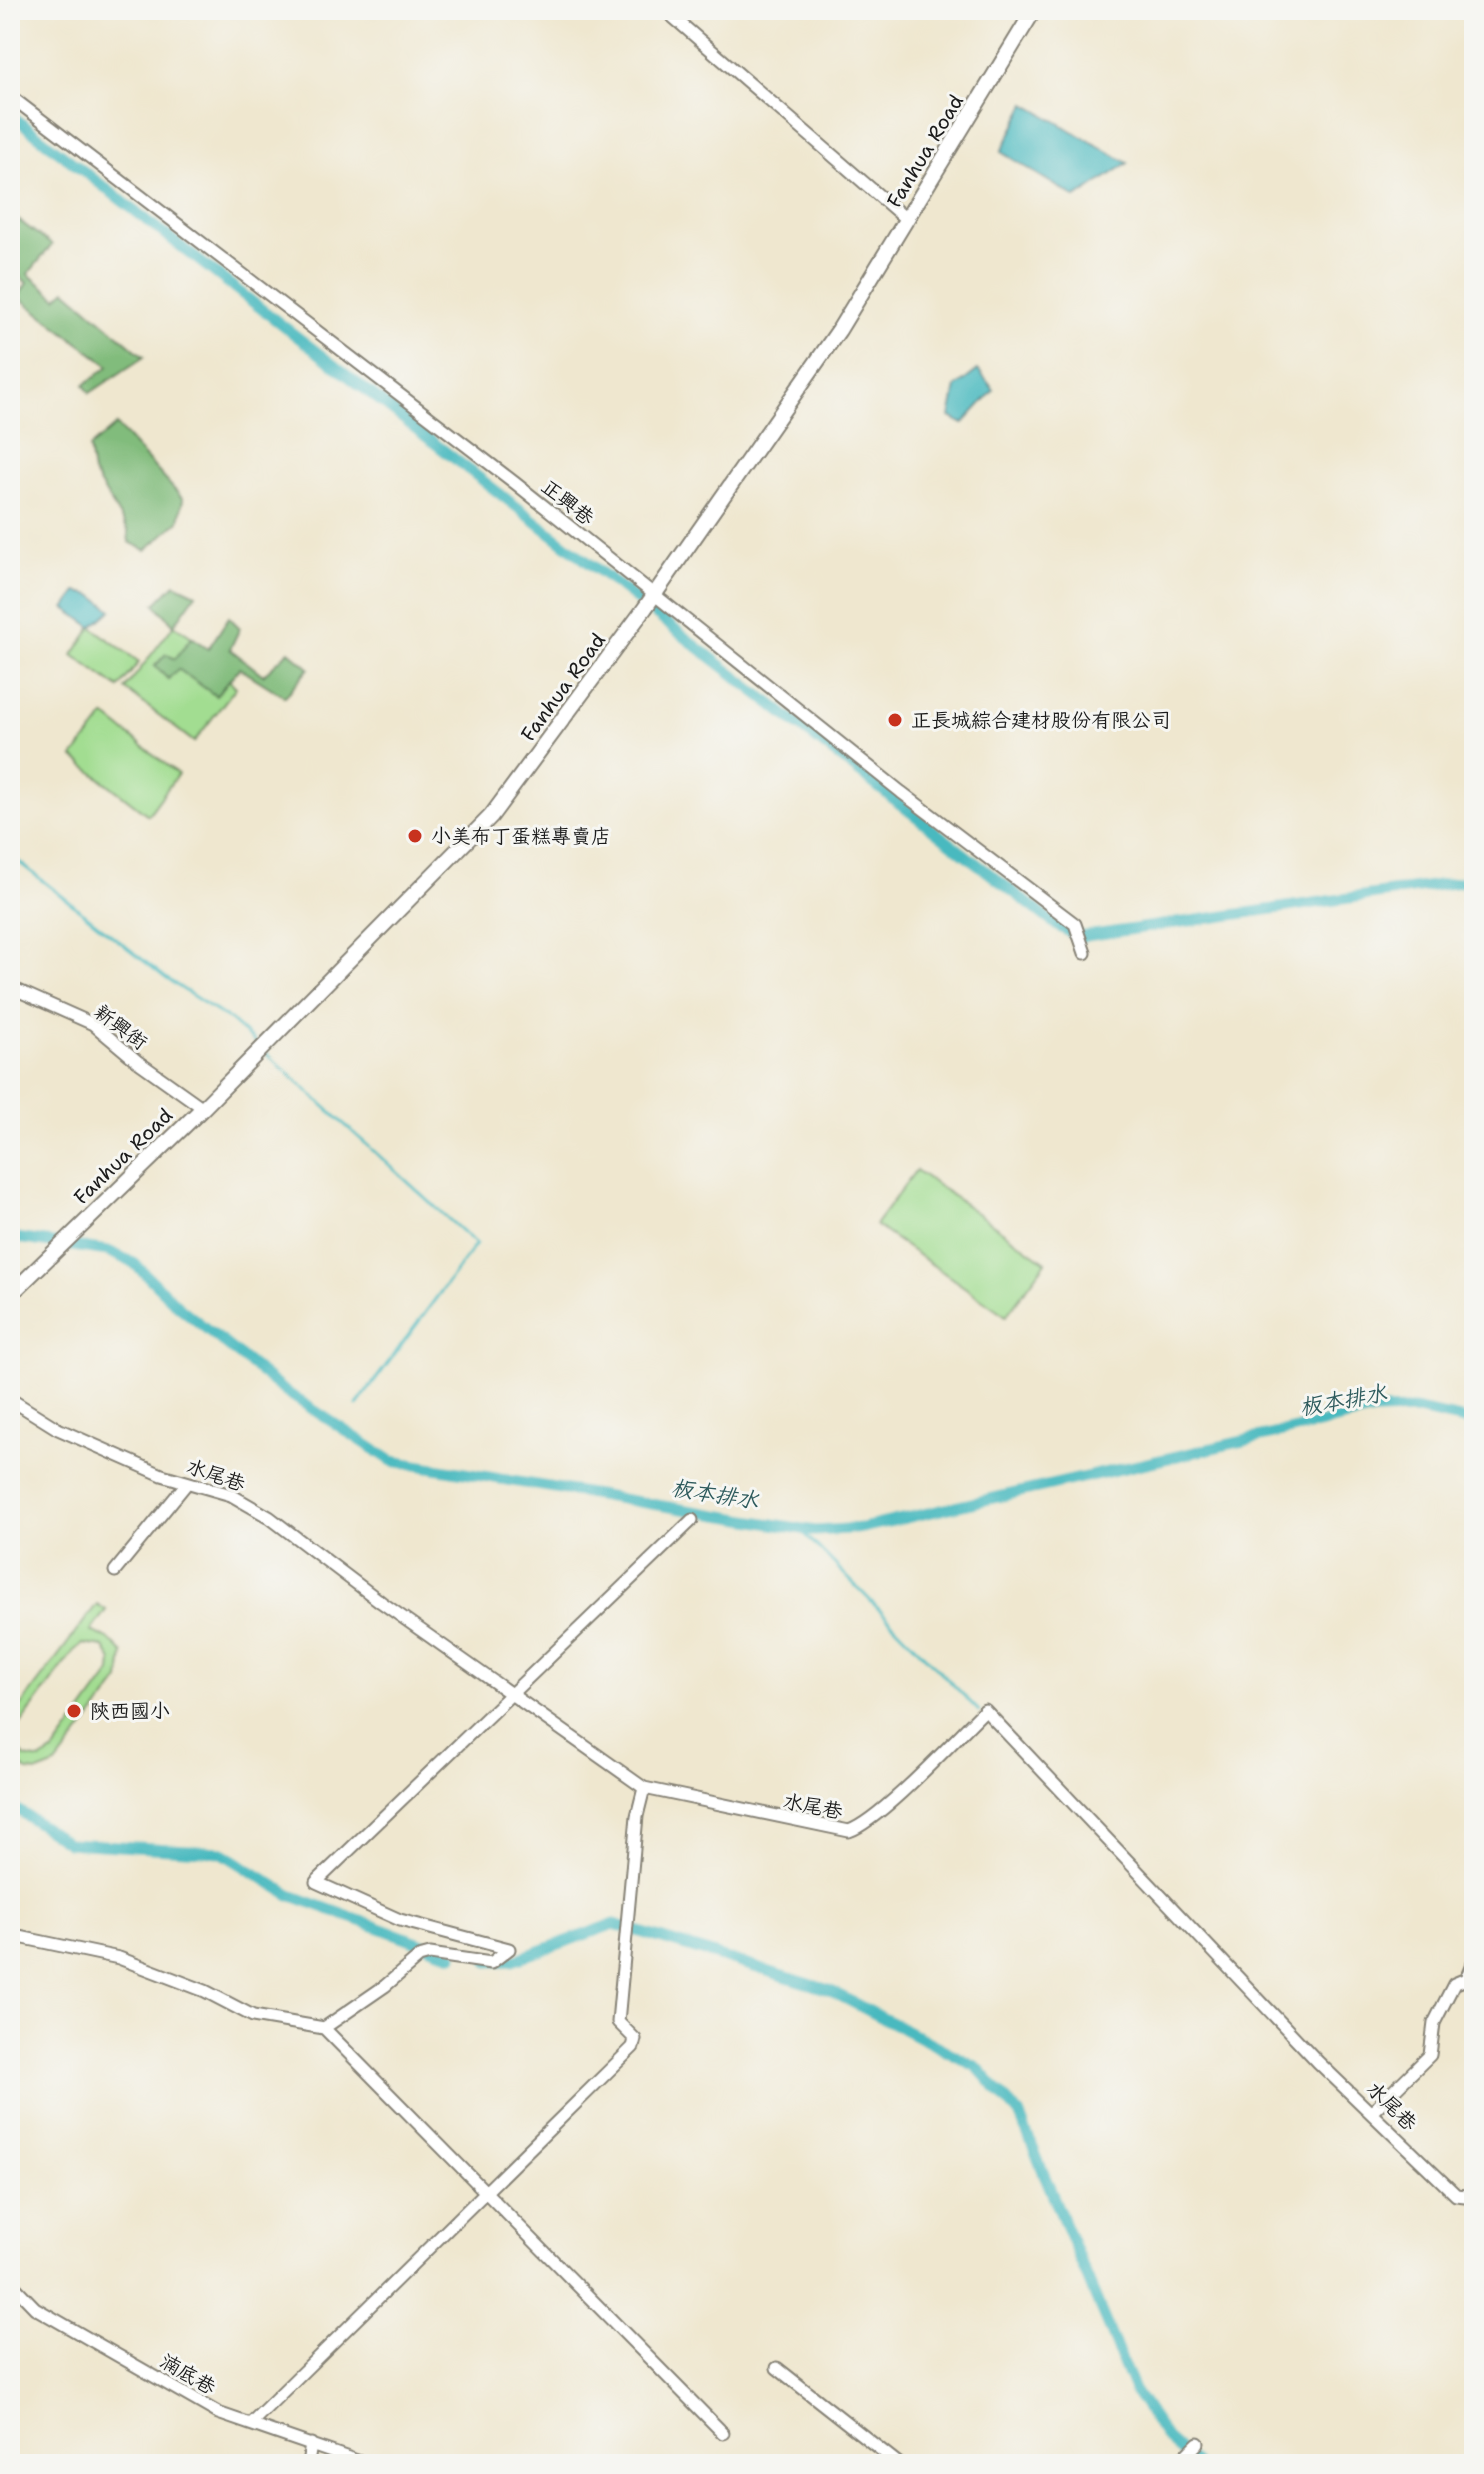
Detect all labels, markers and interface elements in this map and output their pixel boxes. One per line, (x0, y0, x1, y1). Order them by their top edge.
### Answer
street label: Fanhua Road (881, 89, 969, 212)
street label: 正興巷 (536, 473, 600, 531)
street label: Fanhua Road (515, 627, 611, 746)
place label: 正長城綜合建材股份有限公司 (911, 707, 1171, 733)
marker: 正長城綜合建材股份有限公司 (886, 711, 904, 729)
place label: 小美布丁蛋糕專賣店 (431, 823, 611, 849)
marker: 小美布丁蛋糕專賣店 (406, 827, 424, 845)
street label: 新興街 (89, 999, 153, 1055)
street label: Fanhua Road (68, 1102, 178, 1210)
water label: 板本排水 (1297, 1378, 1390, 1422)
street label: 水尾巷 (183, 1453, 250, 1497)
water label: 板本排水 (669, 1473, 762, 1515)
place label: 陝西國小 (90, 1698, 170, 1724)
marker: 陝西國小 (65, 1702, 83, 1720)
street label: 水尾巷 (781, 1788, 846, 1825)
street label: 水尾巷 (1361, 2076, 1423, 2137)
street label: 湳底巷 (156, 2348, 221, 2401)

